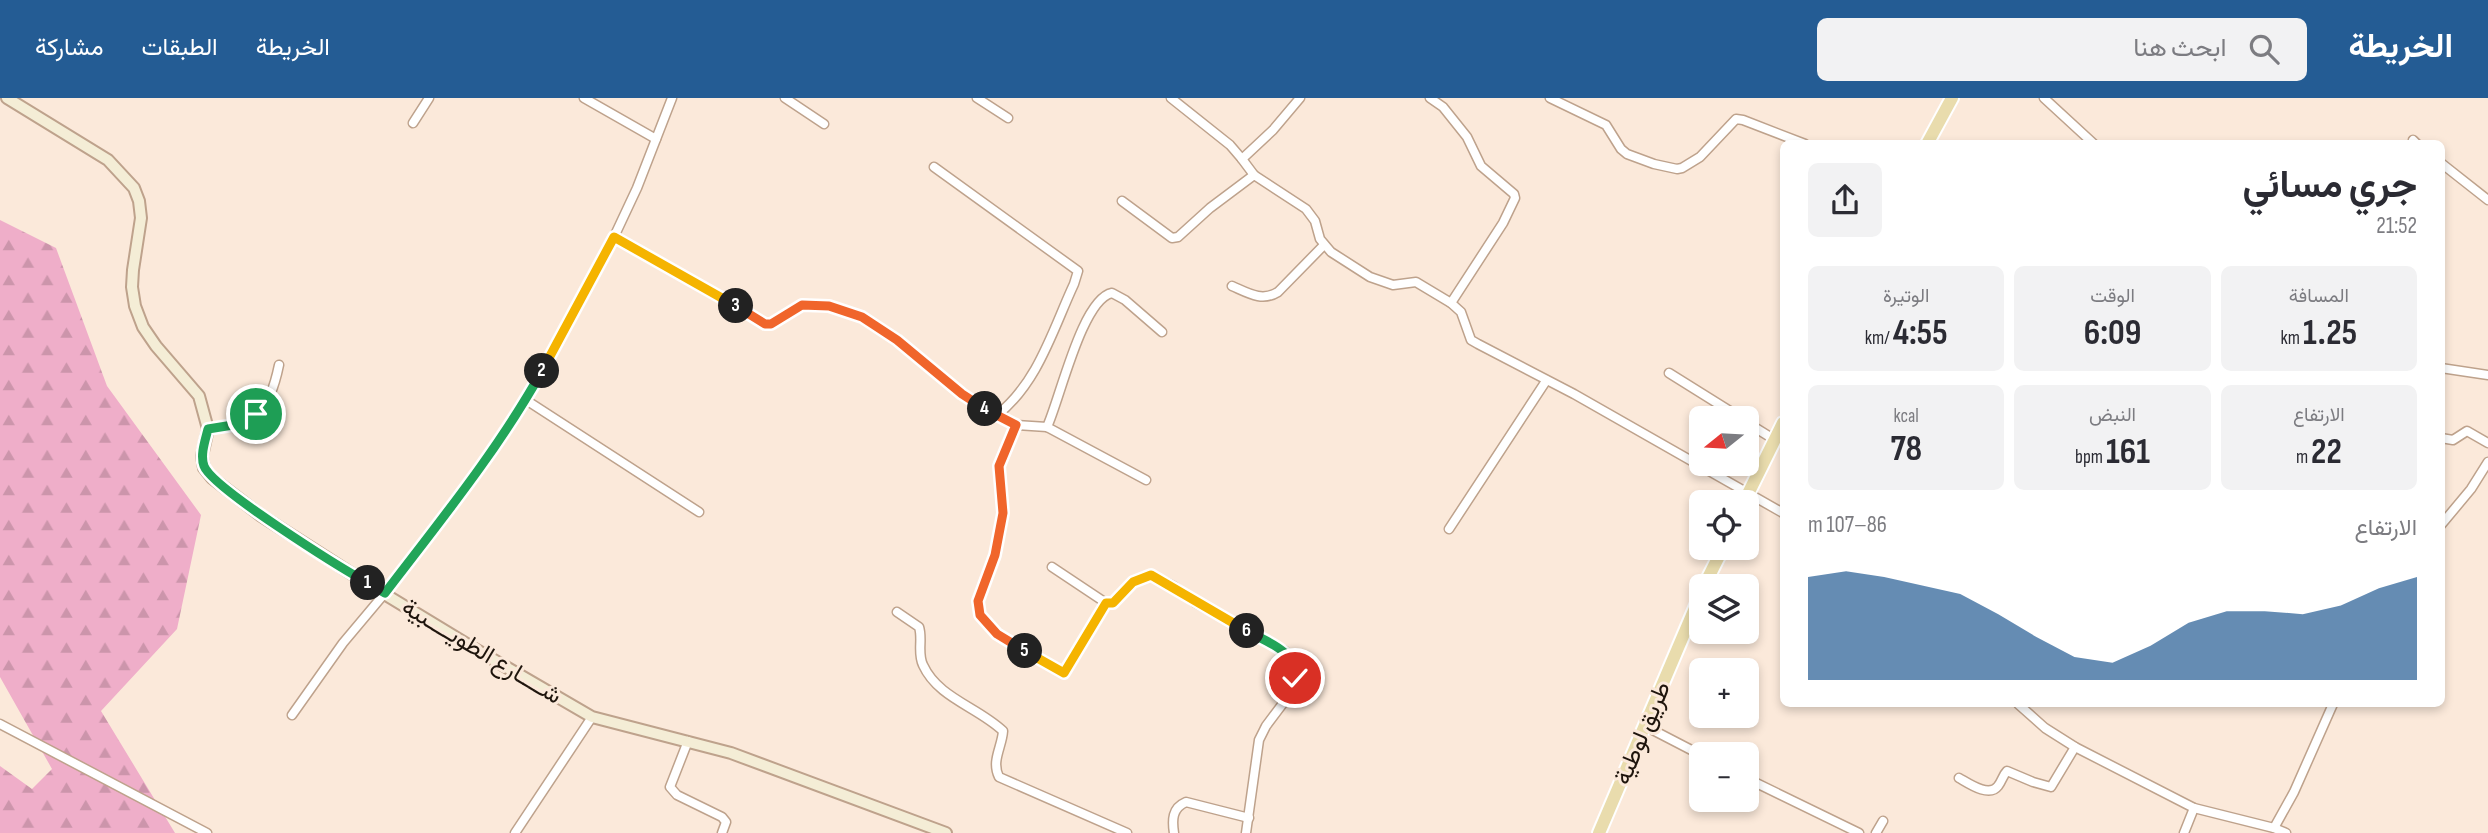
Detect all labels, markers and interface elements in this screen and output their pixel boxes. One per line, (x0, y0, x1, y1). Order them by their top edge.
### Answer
search box (1817, 18, 2307, 81)
text: الخريطة (2349, 27, 2453, 67)
icon: search (2245, 30, 2283, 68)
text: مشاركة (35, 33, 103, 62)
text: الطبقات (141, 33, 218, 62)
text: الخريطة (256, 33, 330, 62)
text: ابحث هنا (2133, 33, 2227, 64)
button: share (1808, 163, 1882, 237)
text: جري مسائي (2243, 163, 2417, 208)
text: 21:52 (2376, 212, 2417, 240)
text: الوتيرة (1883, 285, 1929, 308)
text: الوقت (2090, 285, 2135, 308)
text: المسافة (2289, 285, 2349, 308)
pin: 3 (718, 288, 754, 324)
text: 3 (731, 294, 740, 317)
text: 4:55 (1893, 312, 1948, 355)
text: 6:09 (2084, 312, 2141, 355)
text: 1.25 (2303, 312, 2357, 355)
text: /km (1865, 327, 1893, 350)
text: km (2281, 327, 2303, 350)
pin: 2 (524, 354, 560, 388)
text: 2 (537, 359, 546, 382)
pin (226, 384, 286, 444)
pin: 4 (968, 392, 1002, 426)
icon: arrive (237, 395, 275, 433)
text: 4 (980, 397, 989, 420)
text: النبض (2089, 404, 2136, 427)
text: الارتفاع (2293, 404, 2345, 427)
text: kcal (1894, 405, 1919, 428)
north arrow (1689, 406, 1759, 476)
map controls (1689, 406, 1759, 812)
text: 78 (1890, 428, 1922, 471)
text: 161 (2106, 431, 2150, 474)
text: 22 (2311, 431, 2342, 474)
text: bpm (2075, 446, 2106, 469)
text: m (2296, 446, 2311, 469)
button: locate (1689, 490, 1759, 560)
text: 86–107 m (1808, 511, 1887, 539)
text: الارتفاع (2355, 514, 2417, 542)
pin: 1 (350, 566, 386, 601)
text: 1 (364, 571, 371, 594)
button: layers (1689, 574, 1759, 644)
street label: شــــارع الطويــــبية (396, 592, 567, 711)
pin: 6 (1230, 614, 1264, 648)
text: 6 (1242, 619, 1251, 642)
pin: 5 (1007, 634, 1042, 668)
text: 5 (1020, 639, 1029, 662)
pin (1265, 648, 1325, 708)
button: + (1689, 658, 1759, 728)
icon: check (1276, 659, 1314, 697)
street label: طريق لوطية (1608, 677, 1677, 789)
button: − (1689, 742, 1759, 812)

